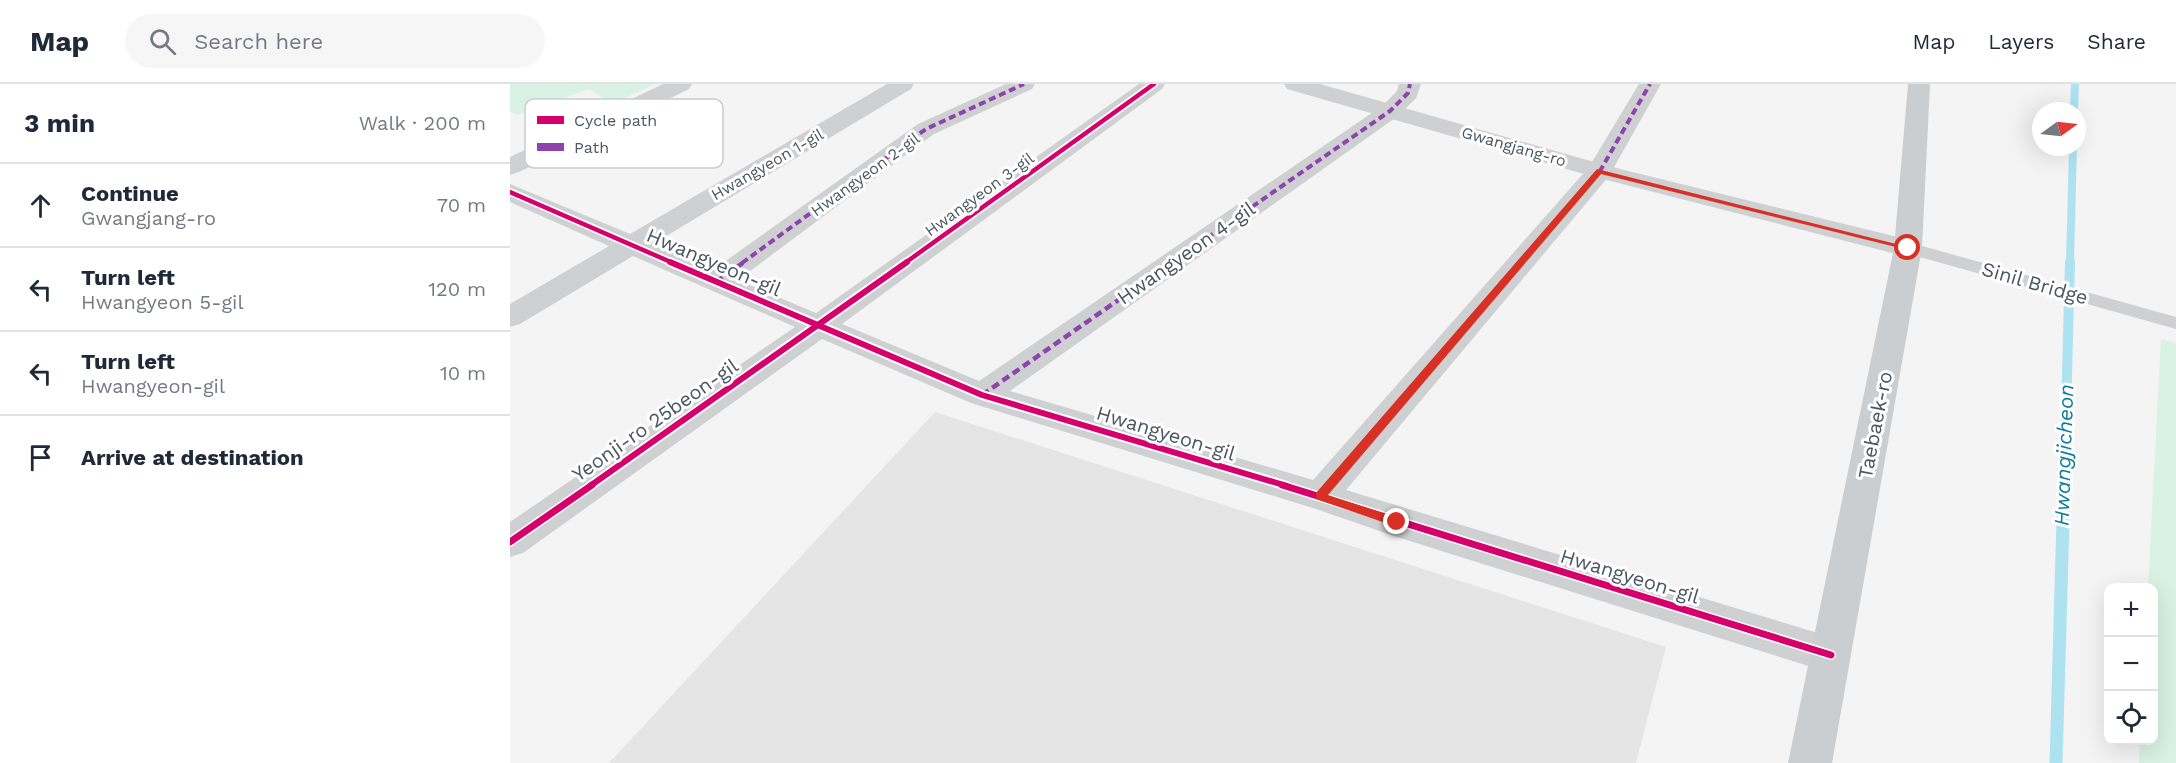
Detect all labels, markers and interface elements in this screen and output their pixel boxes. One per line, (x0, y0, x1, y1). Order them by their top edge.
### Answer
search box (125, 14, 545, 68)
text: Map (30, 25, 89, 58)
icon: search (146, 25, 179, 58)
text: Search here (194, 29, 323, 54)
text: Map (1912, 29, 1955, 54)
text: Layers (1988, 29, 2054, 54)
text: Share (2087, 29, 2146, 54)
legend (525, 99, 723, 168)
north arrow (2032, 102, 2086, 156)
text: 3 min (24, 108, 95, 138)
text: Walk · 200 m (359, 111, 486, 135)
text: Cycle path (574, 111, 657, 130)
street label: Gwangjang-ro (1459, 122, 1568, 171)
street label: Hwangyeon 1-gil (708, 125, 827, 204)
street label: Hwangyeon 2-gil (807, 129, 923, 220)
text: Path (574, 138, 609, 157)
street label: Hwangyeon 3-gil (921, 148, 1038, 240)
text: Continue (81, 181, 179, 206)
icon: ahead (24, 189, 57, 222)
text: 70 m (437, 193, 486, 217)
street label: Hwangyeon 4-gil (1112, 196, 1260, 310)
text: Gwangjang-ro (81, 206, 216, 230)
street label: Hwangyeon-gil (643, 223, 785, 301)
route start (1894, 234, 1920, 260)
street label: Sinil Bridge (1979, 256, 2091, 310)
text: Turn left (81, 265, 175, 290)
icon: left (24, 273, 57, 306)
text: 120 m (428, 277, 486, 301)
text: Hwangyeon 5-gil (81, 290, 244, 314)
text: Turn left (81, 349, 175, 374)
street label: Yeonji-ro 25beon-gil (567, 354, 743, 486)
icon: left (24, 357, 57, 390)
text: 10 m (440, 361, 486, 385)
street label: Taebaek-ro (1853, 369, 1897, 481)
text: Hwangyeon-gil (81, 374, 225, 398)
water label: Hwangjicheon (2049, 384, 2078, 526)
street label: Hwangyeon-gil (1094, 400, 1238, 466)
icon: arrive (24, 441, 57, 474)
text: Arrive at destination (81, 445, 304, 470)
route end (1383, 508, 1409, 534)
street label: Hwangyeon-gil (1558, 543, 1702, 609)
map controls (2104, 583, 2158, 745)
button: + (2104, 583, 2158, 637)
button: − (2104, 637, 2158, 691)
button: locate (2104, 691, 2158, 745)

